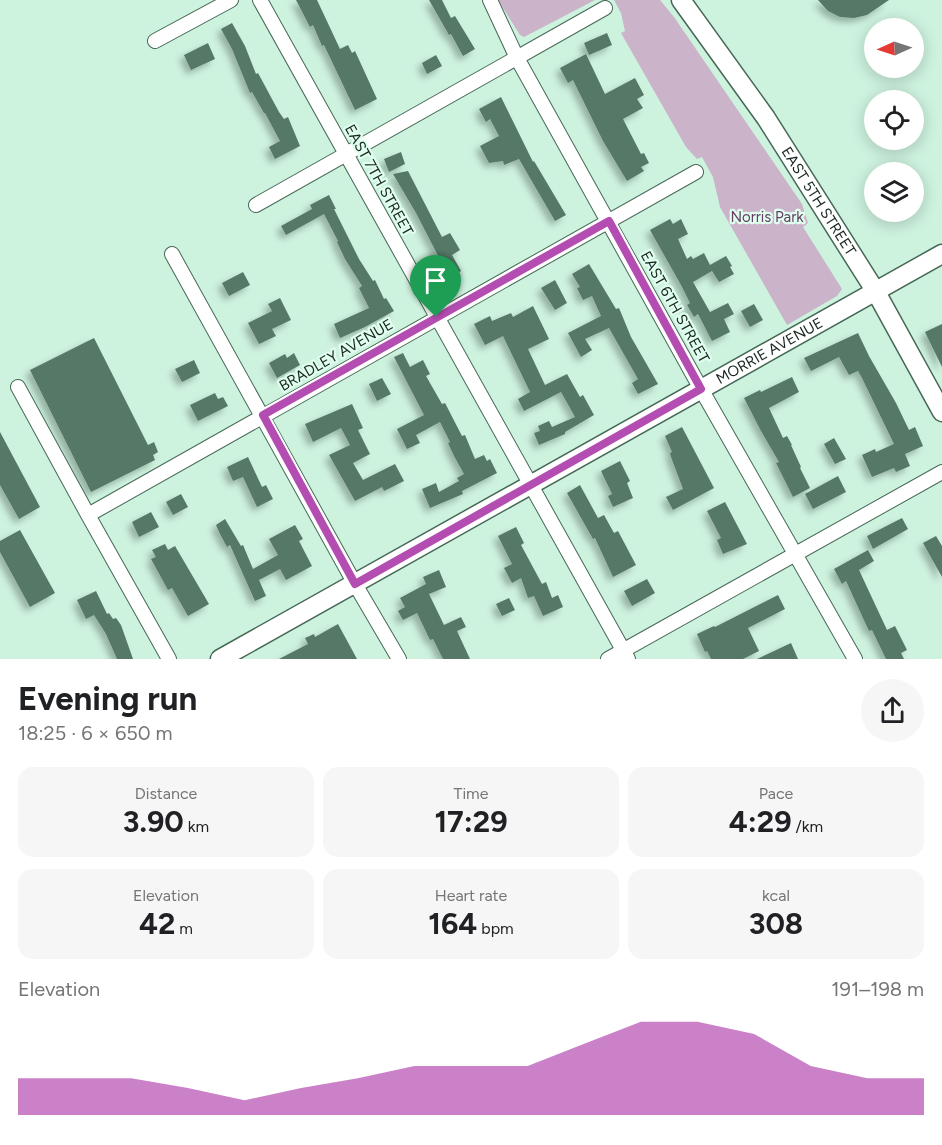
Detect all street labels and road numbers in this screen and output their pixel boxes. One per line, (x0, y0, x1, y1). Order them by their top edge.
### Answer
street label: EAST 7TH STREET (341, 121, 417, 239)
street label: EAST 5TH STREET (778, 144, 860, 260)
street label: EAST 6TH STREET (637, 248, 713, 367)
street label: MORRIE AVENUE (713, 314, 826, 388)
street label: BRADLEY AVENUE (276, 315, 396, 395)

